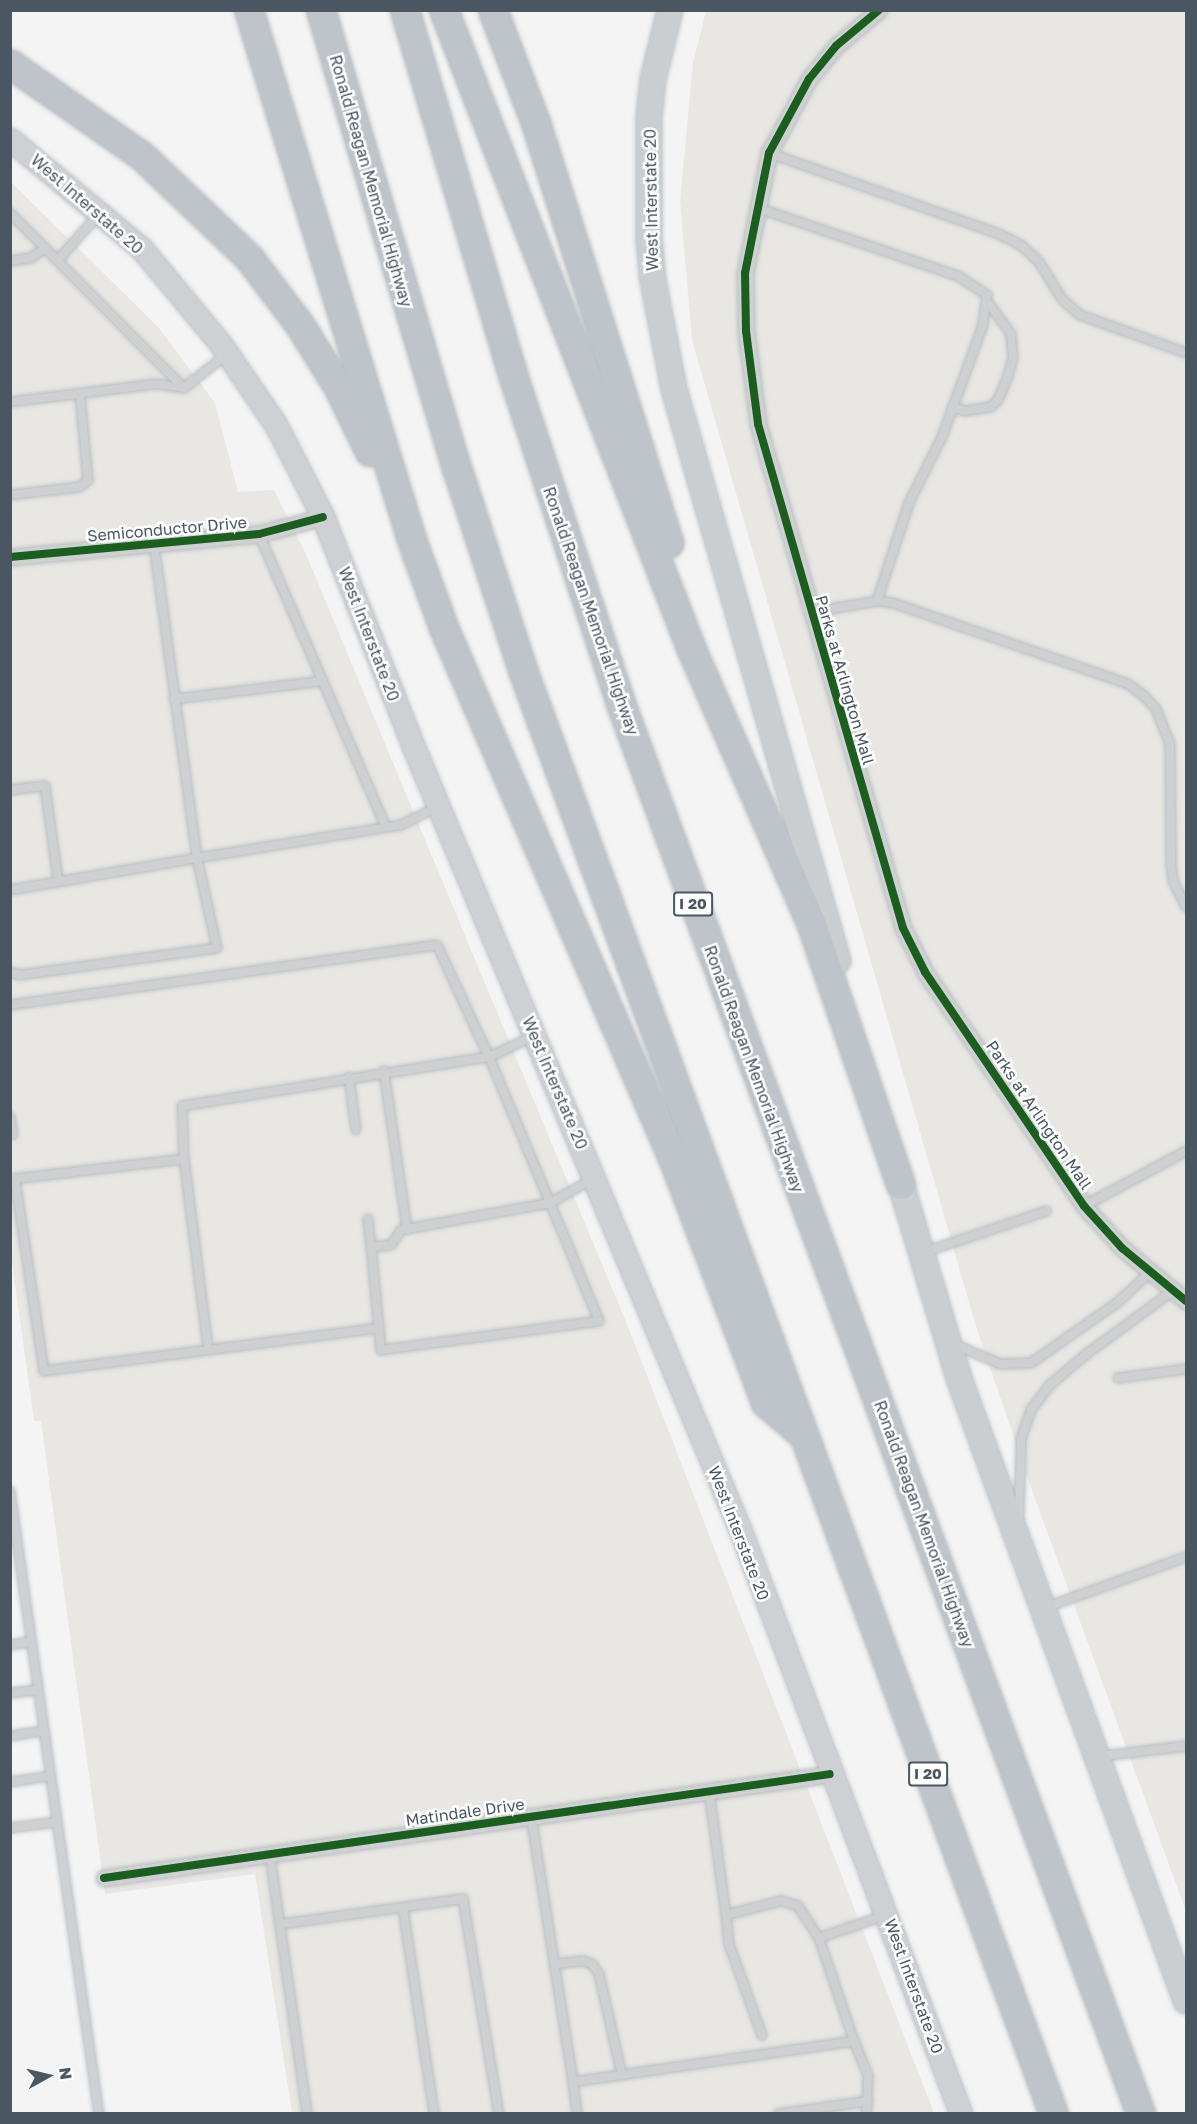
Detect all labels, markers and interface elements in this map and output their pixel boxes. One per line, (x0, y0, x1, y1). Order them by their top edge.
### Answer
street label: Ronald Reagan Memorial Highway (326, 53, 416, 309)
street label: West Interstate 20 (640, 129, 662, 271)
street label: West Interstate 20 (27, 150, 147, 258)
street label: Ronald Reagan Memorial Highway (539, 484, 643, 738)
street label: Semiconductor Drive (86, 512, 248, 546)
street label: West Interstate 20 (335, 564, 403, 704)
street label: Parks at Arlington Mall (812, 593, 878, 767)
road number: I 20 (672, 892, 714, 916)
street label: Ronald Reagan Memorial Highway (700, 943, 808, 1195)
street label: West Interstate 20 (518, 1014, 592, 1152)
street label: Parks at Arlington Mall (982, 1037, 1096, 1193)
street label: Ronald Reagan Memorial Highway (870, 1398, 978, 1650)
street label: West Interstate 20 (705, 1463, 773, 1603)
road number: I 20 (907, 1762, 949, 1786)
street label: Matindale Drive (404, 1794, 526, 1830)
street label: West Interstate 20 (881, 1916, 947, 2056)
north arrow (18, 2046, 78, 2106)
text: N (55, 2066, 77, 2081)

